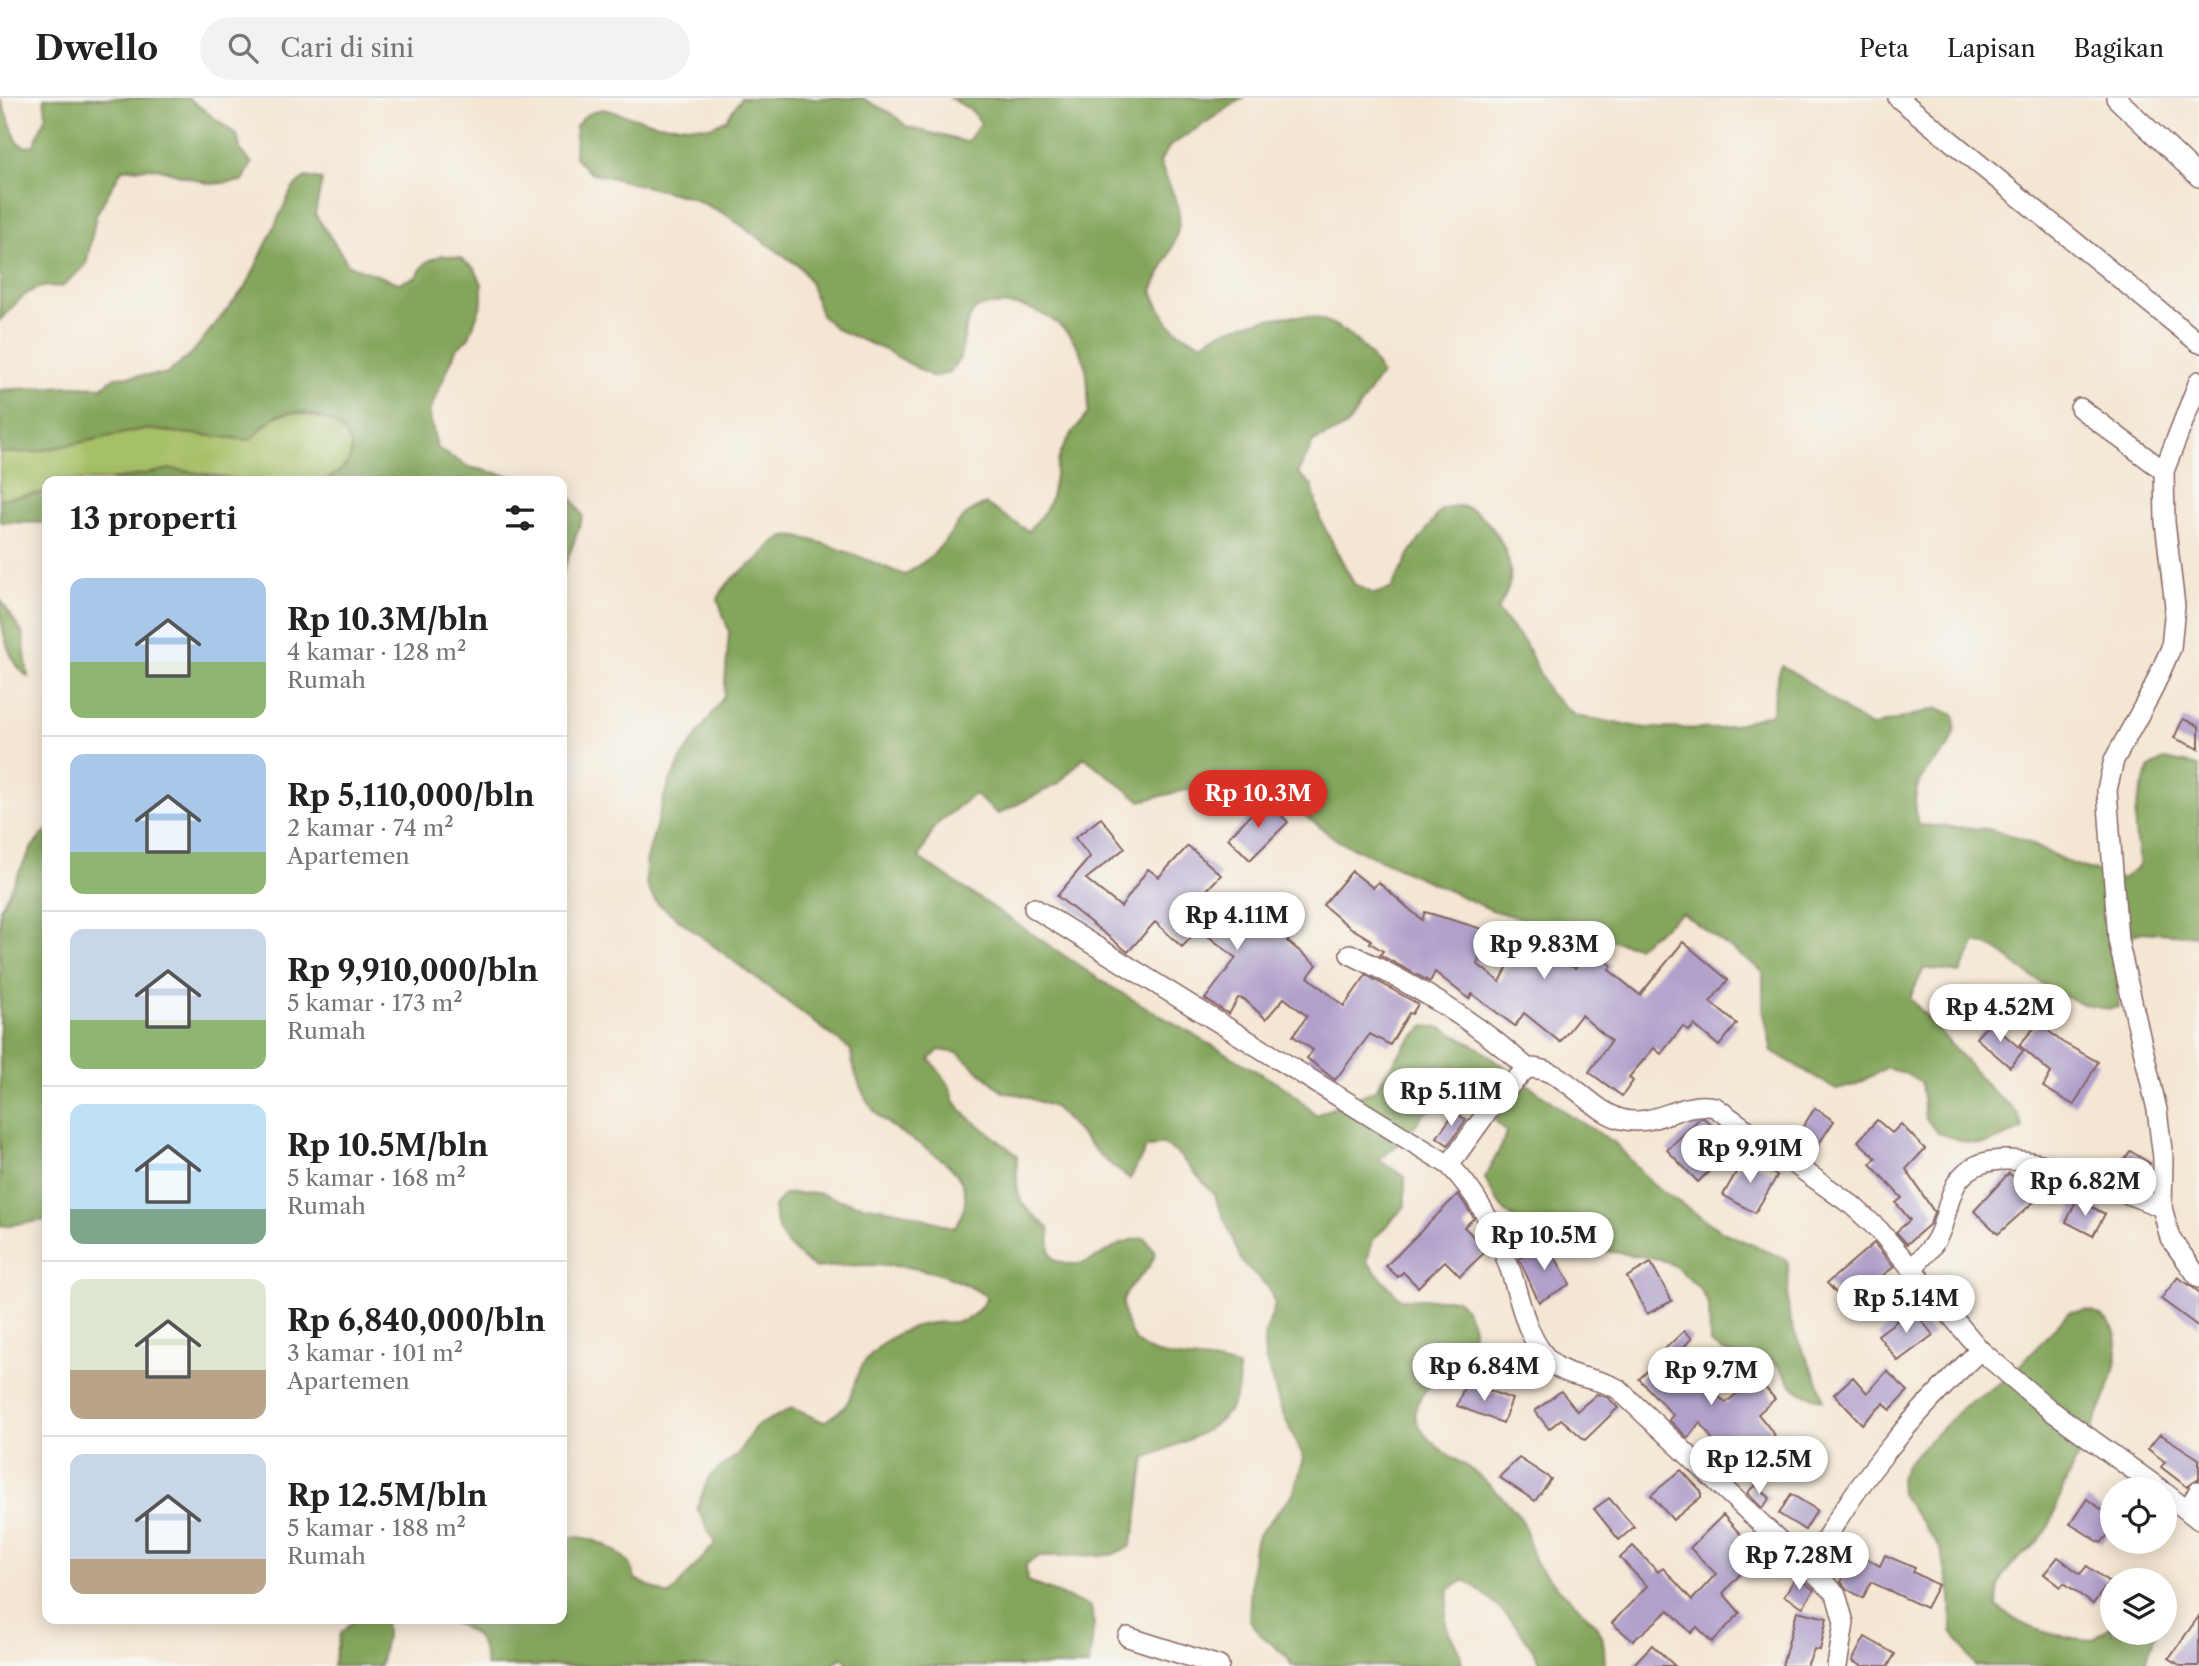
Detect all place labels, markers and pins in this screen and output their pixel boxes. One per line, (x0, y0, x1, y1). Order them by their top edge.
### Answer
pin: Rp 10.3M (1186, 770, 1330, 830)
pin: Rp 4.11M (1165, 892, 1309, 952)
pin: Rp 9.83M (1472, 922, 1616, 981)
pin: Rp 4.52M (1928, 984, 2072, 1044)
pin: Rp 5.11M (1379, 1068, 1523, 1128)
pin: Rp 9.91M (1678, 1126, 1822, 1185)
pin: Rp 6.82M (2013, 1158, 2157, 1218)
pin: Rp 10.5M (1472, 1212, 1616, 1272)
pin: Rp 5.14M (1834, 1276, 1978, 1335)
pin: Rp 6.84M (1412, 1344, 1556, 1403)
pin: Rp 9.7M (1646, 1348, 1776, 1407)
pin: Rp 12.5M (1687, 1436, 1831, 1496)
pin: Rp 7.28M (1727, 1532, 1871, 1592)

